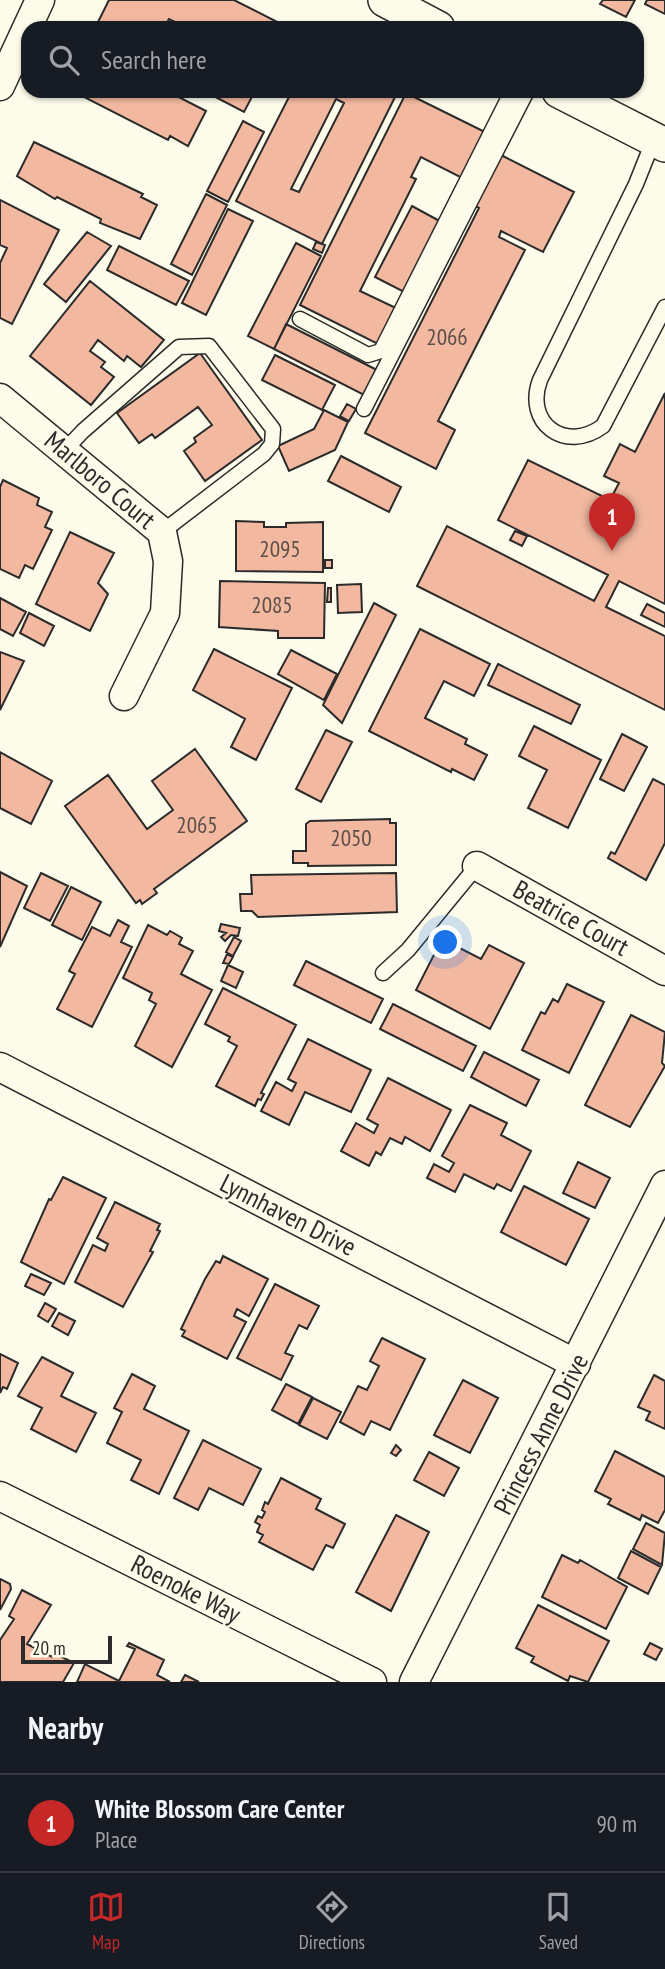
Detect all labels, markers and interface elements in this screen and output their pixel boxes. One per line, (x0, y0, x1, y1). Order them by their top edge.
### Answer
search box (21, 21, 644, 98)
icon: search (45, 41, 83, 79)
text: Search here (101, 43, 207, 76)
house number: 2066 (426, 322, 468, 351)
street label: Marlboro Court (38, 424, 163, 536)
pin: 1 (589, 493, 635, 551)
house number: 2095 (259, 534, 301, 563)
house number: 2085 (251, 590, 293, 619)
house number: 2065 (176, 810, 218, 839)
house number: 2050 (330, 823, 372, 852)
street label: Beatrice Court (508, 872, 635, 963)
your location (428, 925, 462, 959)
street label: Lynnhaven Drive (215, 1166, 362, 1263)
street label: Princess Anne Drive (486, 1348, 595, 1520)
street label: Roenoke Way (126, 1547, 247, 1630)
scale bar (21, 1633, 112, 1665)
text: 20 m (32, 1636, 66, 1660)
text: Nearby (28, 1708, 103, 1747)
text: White Blossom Care Center (95, 1792, 344, 1825)
text: 1 (46, 1809, 57, 1838)
text: 90 m (596, 1809, 637, 1838)
text: Place (95, 1825, 137, 1854)
tab: Map (87, 1888, 125, 1954)
tab: Directions (299, 1888, 365, 1954)
tab: Saved (539, 1888, 578, 1954)

